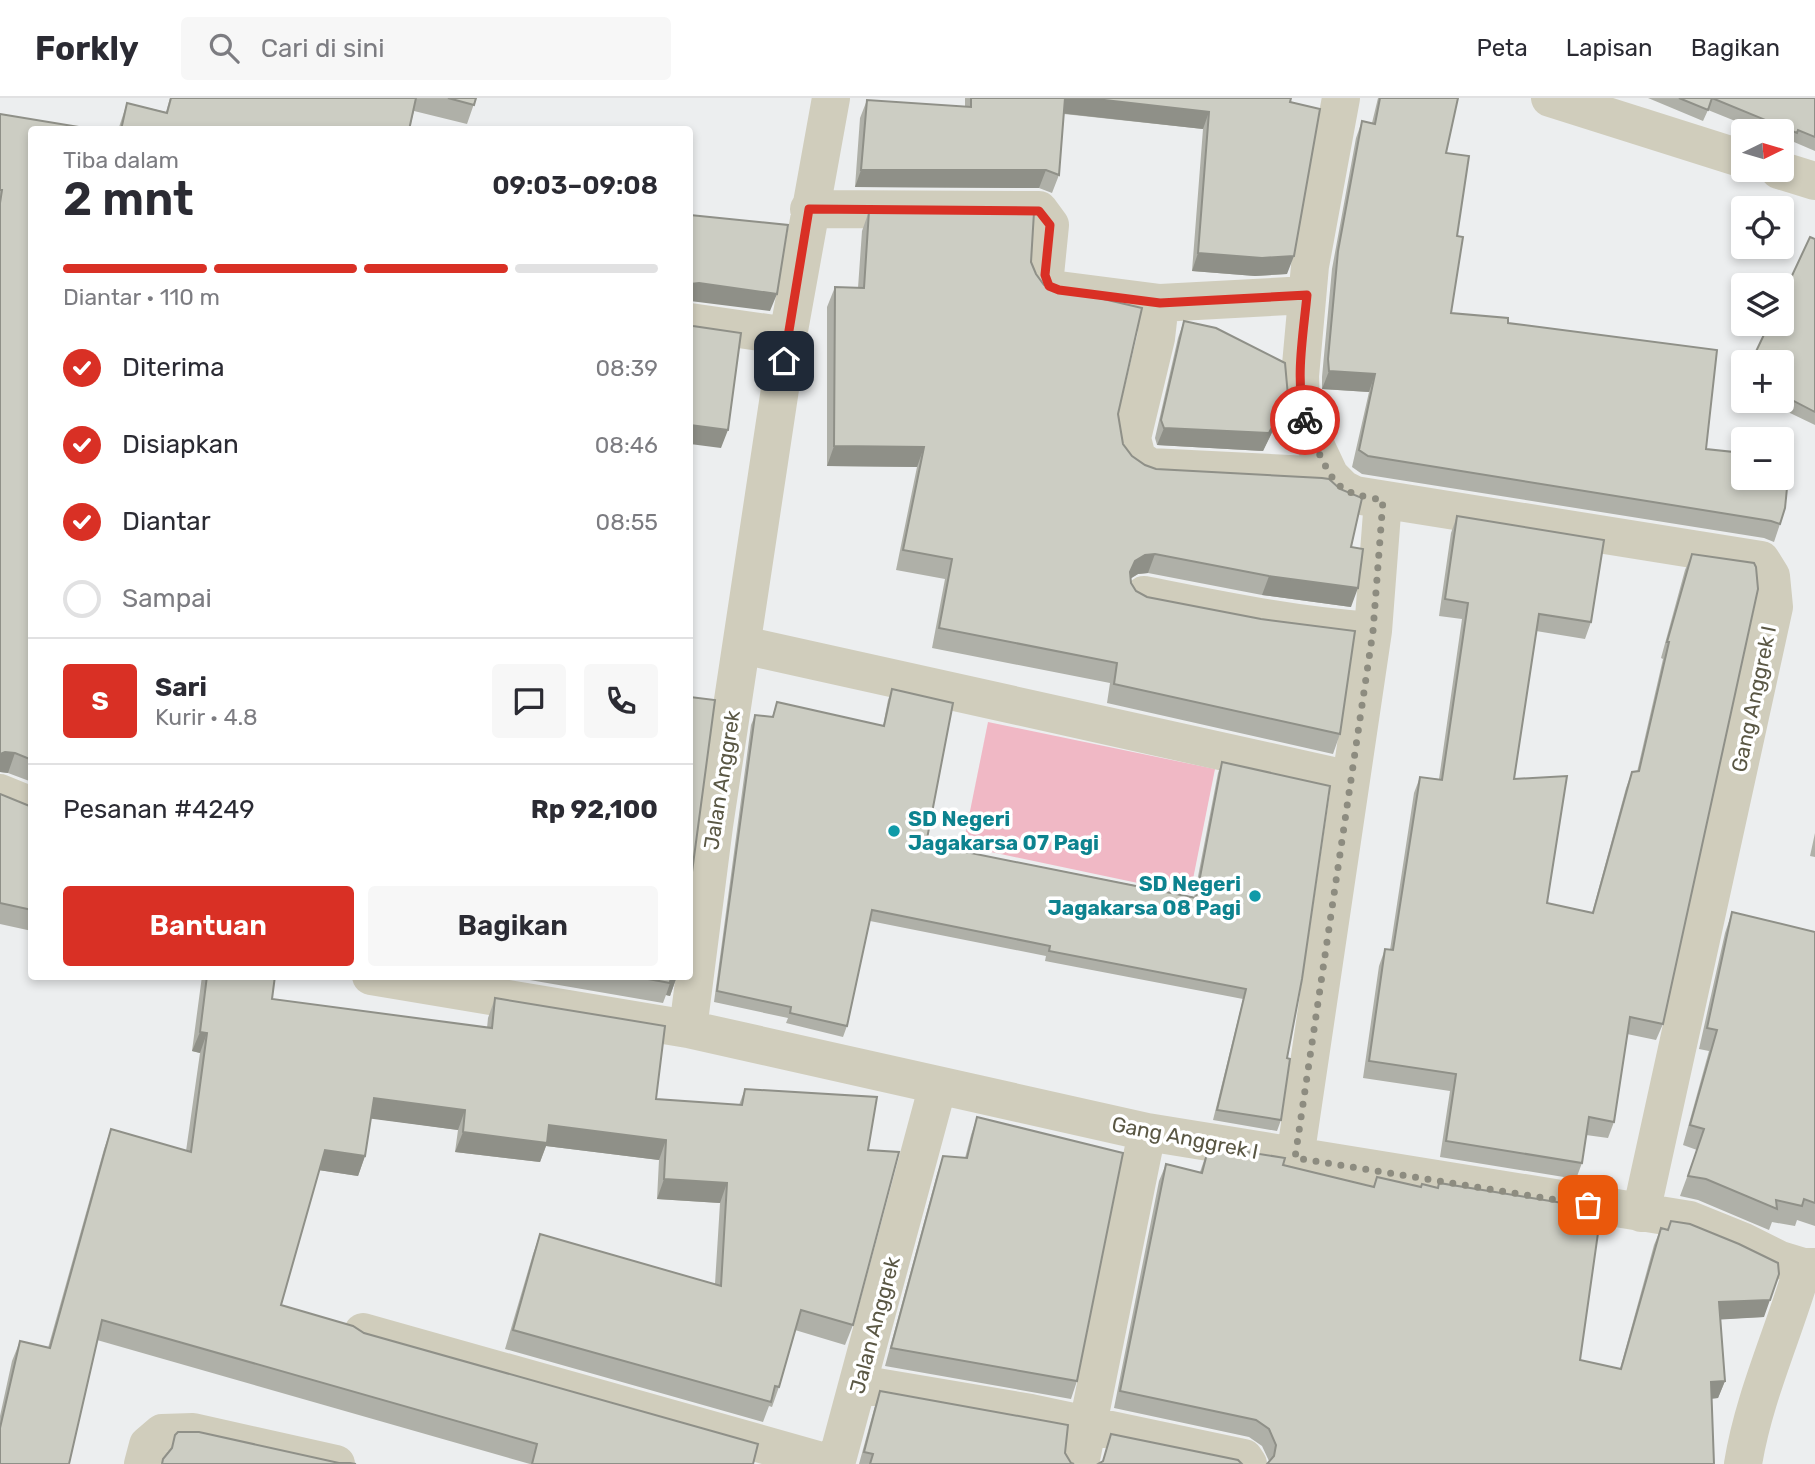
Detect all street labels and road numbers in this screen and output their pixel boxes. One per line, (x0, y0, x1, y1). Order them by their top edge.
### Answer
street label: Gang Anggrek I (1726, 624, 1781, 774)
street label: Jalan Anggrek (698, 708, 745, 852)
street label: Gang Anggrek I (1110, 1111, 1260, 1164)
street label: Jalan Anggrek (844, 1253, 905, 1396)

